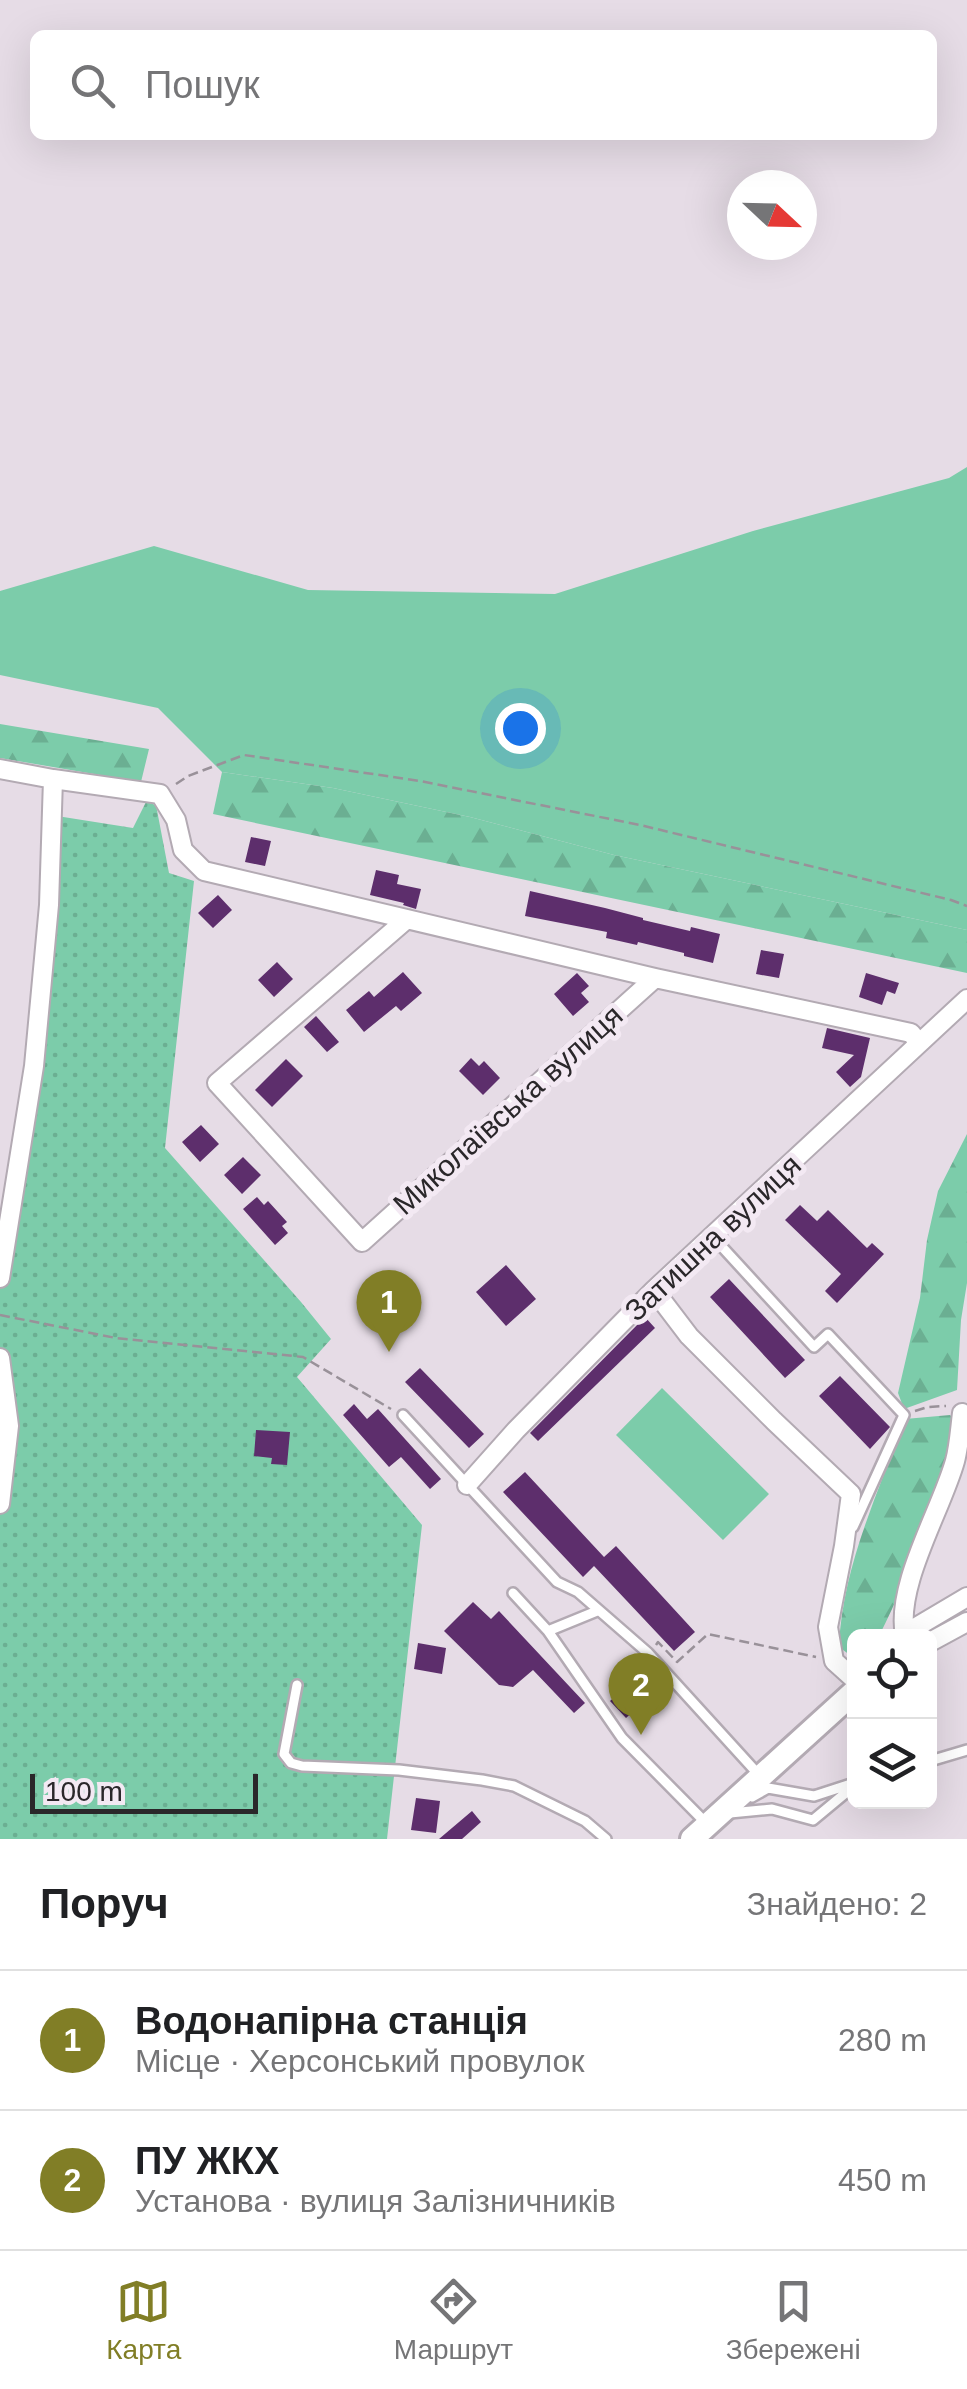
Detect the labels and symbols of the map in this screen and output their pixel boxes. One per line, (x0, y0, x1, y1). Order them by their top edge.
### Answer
north arrow (727, 170, 817, 260)
your location (495, 703, 546, 754)
street label: Миколаївська вулиця (387, 998, 629, 1221)
street label: Затишна вулиця (618, 1148, 807, 1327)
pin: 1 (356, 1270, 422, 1352)
pin: 2 (608, 1652, 674, 1735)
scale bar (30, 1769, 258, 1814)

